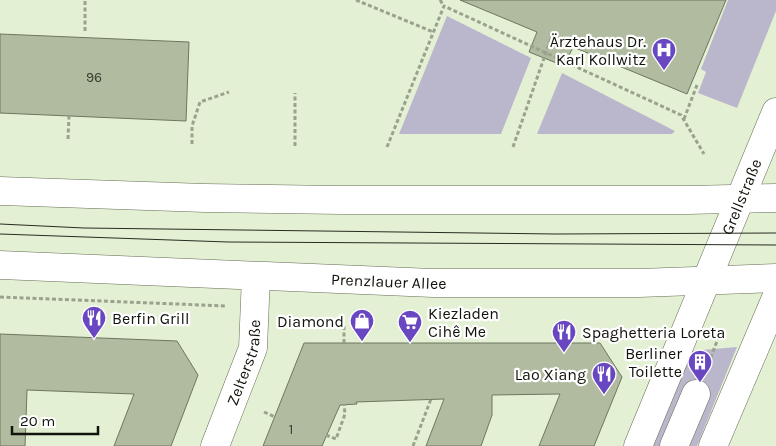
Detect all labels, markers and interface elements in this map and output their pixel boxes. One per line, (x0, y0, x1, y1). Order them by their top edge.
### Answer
place label: Ärztehaus Dr. Karl Kollwitz (550, 32, 646, 69)
hospital icon: Ärztehaus Dr. Karl Kollwitz (651, 37, 677, 71)
house number: 96 (86, 69, 102, 86)
street label: Grellstraße (717, 156, 766, 237)
street label: Prenzlauer Allee (331, 270, 446, 293)
place label: Kiezladen Cihê Me (428, 304, 499, 341)
restaurant icon: Berfin Grill (81, 305, 107, 339)
shop icon: Diamond (349, 308, 375, 342)
place label: Berfin Grill (112, 309, 189, 328)
supermarket icon: Kiezladen Cihê Me (397, 309, 423, 343)
place label: Diamond (277, 312, 344, 331)
street label: Zelterstraße (223, 319, 264, 408)
restaurant icon: Spaghetteria Loreta (551, 319, 577, 353)
place label: Spaghetteria Loreta (582, 323, 725, 342)
place label: Berliner Toilette (625, 344, 682, 381)
building icon: Berliner Toilette (687, 349, 713, 383)
restaurant icon: Lao Xiang (591, 361, 617, 395)
place label: Lao Xiang (515, 365, 586, 384)
scale bar (12, 404, 99, 436)
text: 20 m (20, 412, 55, 430)
house number: 1 (289, 421, 293, 438)

